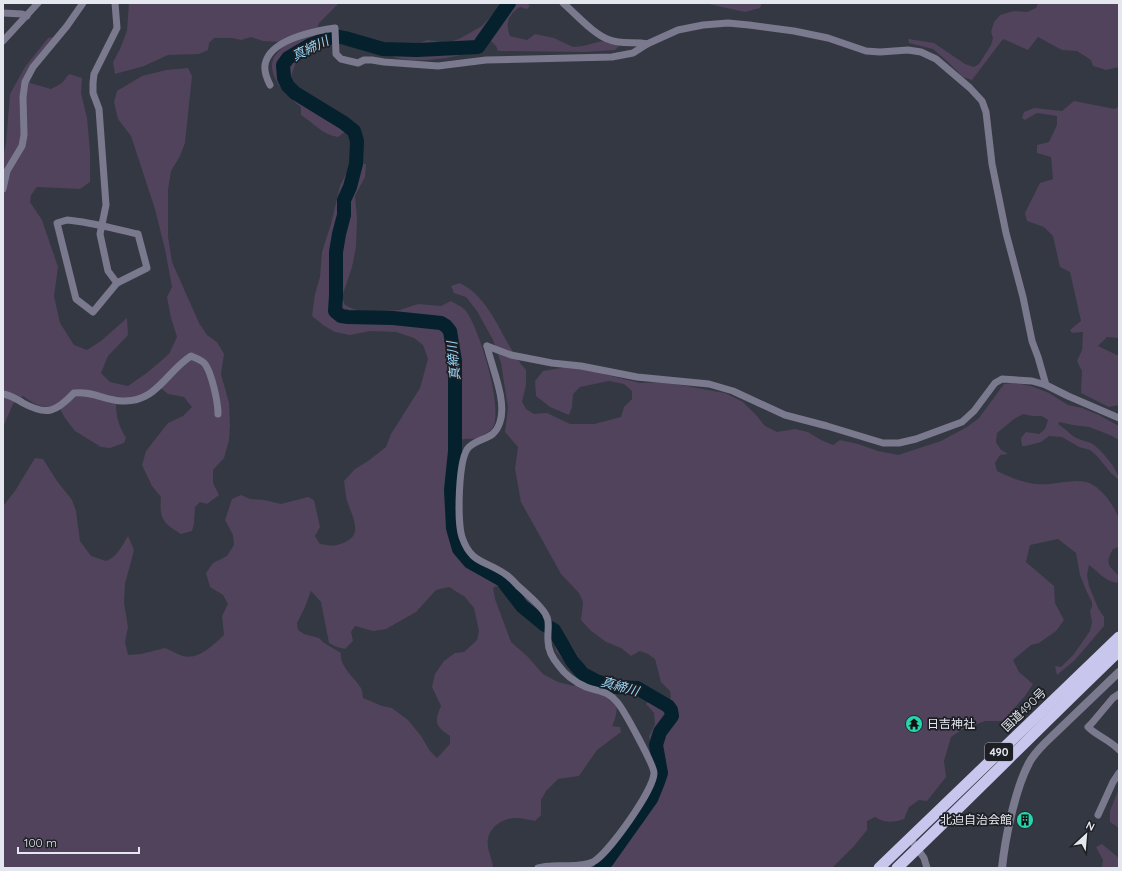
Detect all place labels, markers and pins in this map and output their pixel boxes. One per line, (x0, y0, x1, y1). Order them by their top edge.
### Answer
temple icon: 日吉神社 (904, 714, 924, 734)
place label: 日吉神社 (927, 716, 975, 731)
building icon: 北迫自治会館 (1015, 810, 1035, 830)
place label: 北迫自治会館 (940, 812, 1012, 827)

